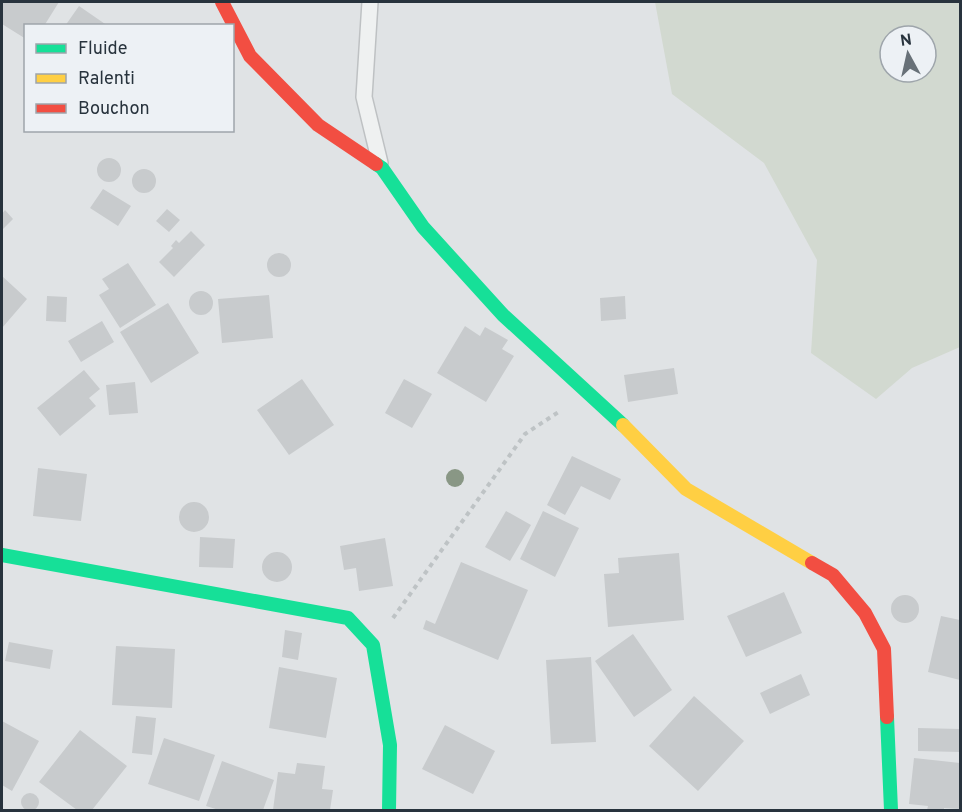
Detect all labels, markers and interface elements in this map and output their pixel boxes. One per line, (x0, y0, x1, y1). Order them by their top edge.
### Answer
legend (24, 24, 234, 132)
north arrow (878, 24, 938, 84)
text: N (899, 30, 913, 52)
text: Fluide (78, 38, 127, 61)
text: Ralenti (78, 68, 135, 91)
text: Bouchon (78, 98, 150, 121)

